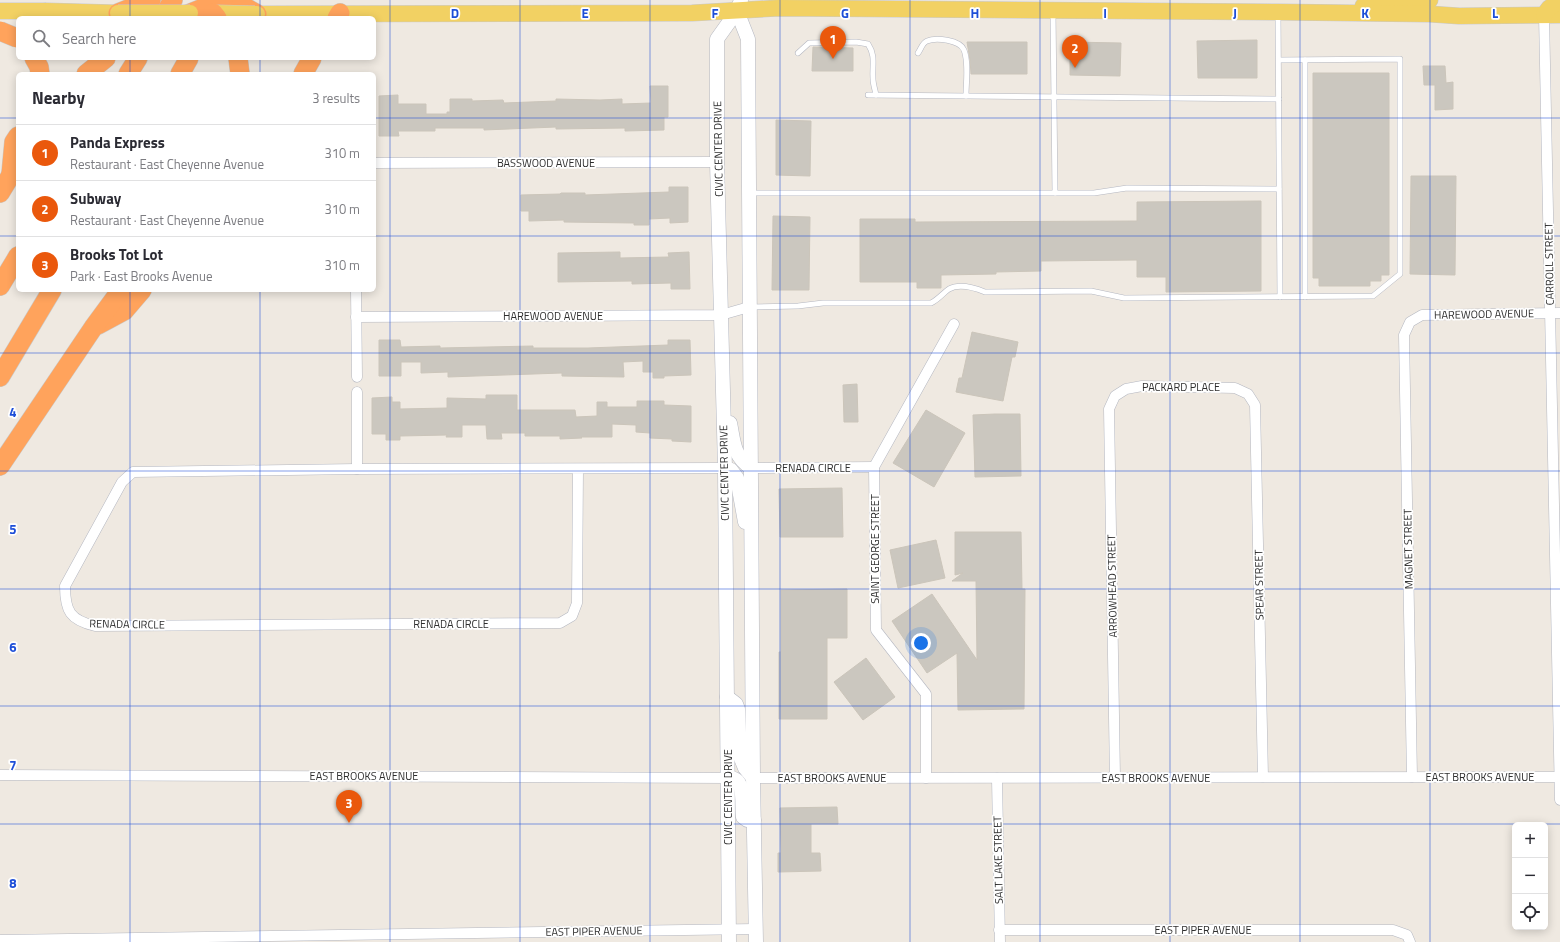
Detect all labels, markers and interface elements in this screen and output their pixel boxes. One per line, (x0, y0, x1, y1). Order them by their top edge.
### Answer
text: D (451, 3, 459, 23)
text: E (581, 3, 589, 23)
text: F (712, 3, 719, 23)
text: G (841, 3, 849, 23)
text: H (971, 3, 979, 23)
text: I (1103, 3, 1107, 23)
text: J (1233, 3, 1237, 23)
text: K (1361, 3, 1369, 23)
text: L (1492, 3, 1498, 23)
search box (16, 16, 376, 60)
pin: 1 (820, 26, 846, 59)
icon: search (30, 27, 52, 49)
text: Search here (62, 27, 136, 50)
pin: 2 (1062, 35, 1088, 68)
text: Nearby (32, 85, 85, 111)
text: 3 results (312, 88, 360, 108)
street label: CIVIC CENTER DRIVE (709, 101, 727, 197)
text: Panda Express (70, 131, 165, 154)
text: 1 (41, 143, 49, 163)
text: 310 m (324, 143, 360, 163)
text: Restaurant · East Cheyenne Avenue (70, 154, 264, 174)
street label: BASSWOOD AVENUE (497, 155, 595, 171)
text: Subway (70, 187, 121, 210)
text: 2 (41, 199, 49, 219)
text: 310 m (324, 199, 360, 219)
text: Restaurant · East Cheyenne Avenue (70, 210, 264, 230)
street label: CARROLL STREET (1540, 222, 1558, 306)
text: Brooks Tot Lot (70, 243, 163, 266)
text: 3 (41, 255, 49, 275)
text: 310 m (324, 255, 360, 275)
text: Park · East Brooks Avenue (70, 266, 213, 286)
street label: HAREWOOD AVENUE (1434, 305, 1534, 323)
street label: HAREWOOD AVENUE (503, 308, 603, 324)
street label: PACKARD PLACE (1142, 379, 1220, 395)
text: 4 (9, 402, 17, 422)
street label: CIVIC CENTER DRIVE (715, 425, 733, 521)
street label: RENADA CIRCLE (775, 460, 851, 476)
street label: SAINT GEORGE STREET (867, 494, 883, 604)
street label: MAGNET STREET (1399, 508, 1417, 589)
text: 5 (9, 519, 17, 539)
street label: ARROWHEAD STREET (1103, 534, 1121, 638)
street label: SPEAR STREET (1250, 549, 1268, 621)
street label: RENADA CIRCLE (89, 615, 165, 633)
street label: RENADA CIRCLE (413, 616, 489, 632)
your location (911, 633, 931, 653)
text: 6 (9, 637, 17, 657)
street label: CIVIC CENTER DRIVE (720, 749, 736, 845)
text: 7 (9, 755, 17, 775)
street label: EAST BROOKS AVENUE (310, 768, 418, 784)
street label: EAST BROOKS AVENUE (1426, 769, 1534, 785)
street label: EAST BROOKS AVENUE (778, 770, 886, 786)
street label: EAST BROOKS AVENUE (1102, 770, 1210, 786)
pin: 3 (336, 790, 362, 823)
street label: SALT LAKE STREET (989, 816, 1007, 904)
map controls (1512, 822, 1548, 930)
button: + (1512, 822, 1548, 858)
button: − (1512, 858, 1548, 894)
text: 8 (9, 873, 17, 893)
button: locate (1512, 894, 1548, 930)
street label: EAST PIPER AVENUE (545, 922, 643, 940)
street label: EAST PIPER AVENUE (1154, 922, 1252, 938)

